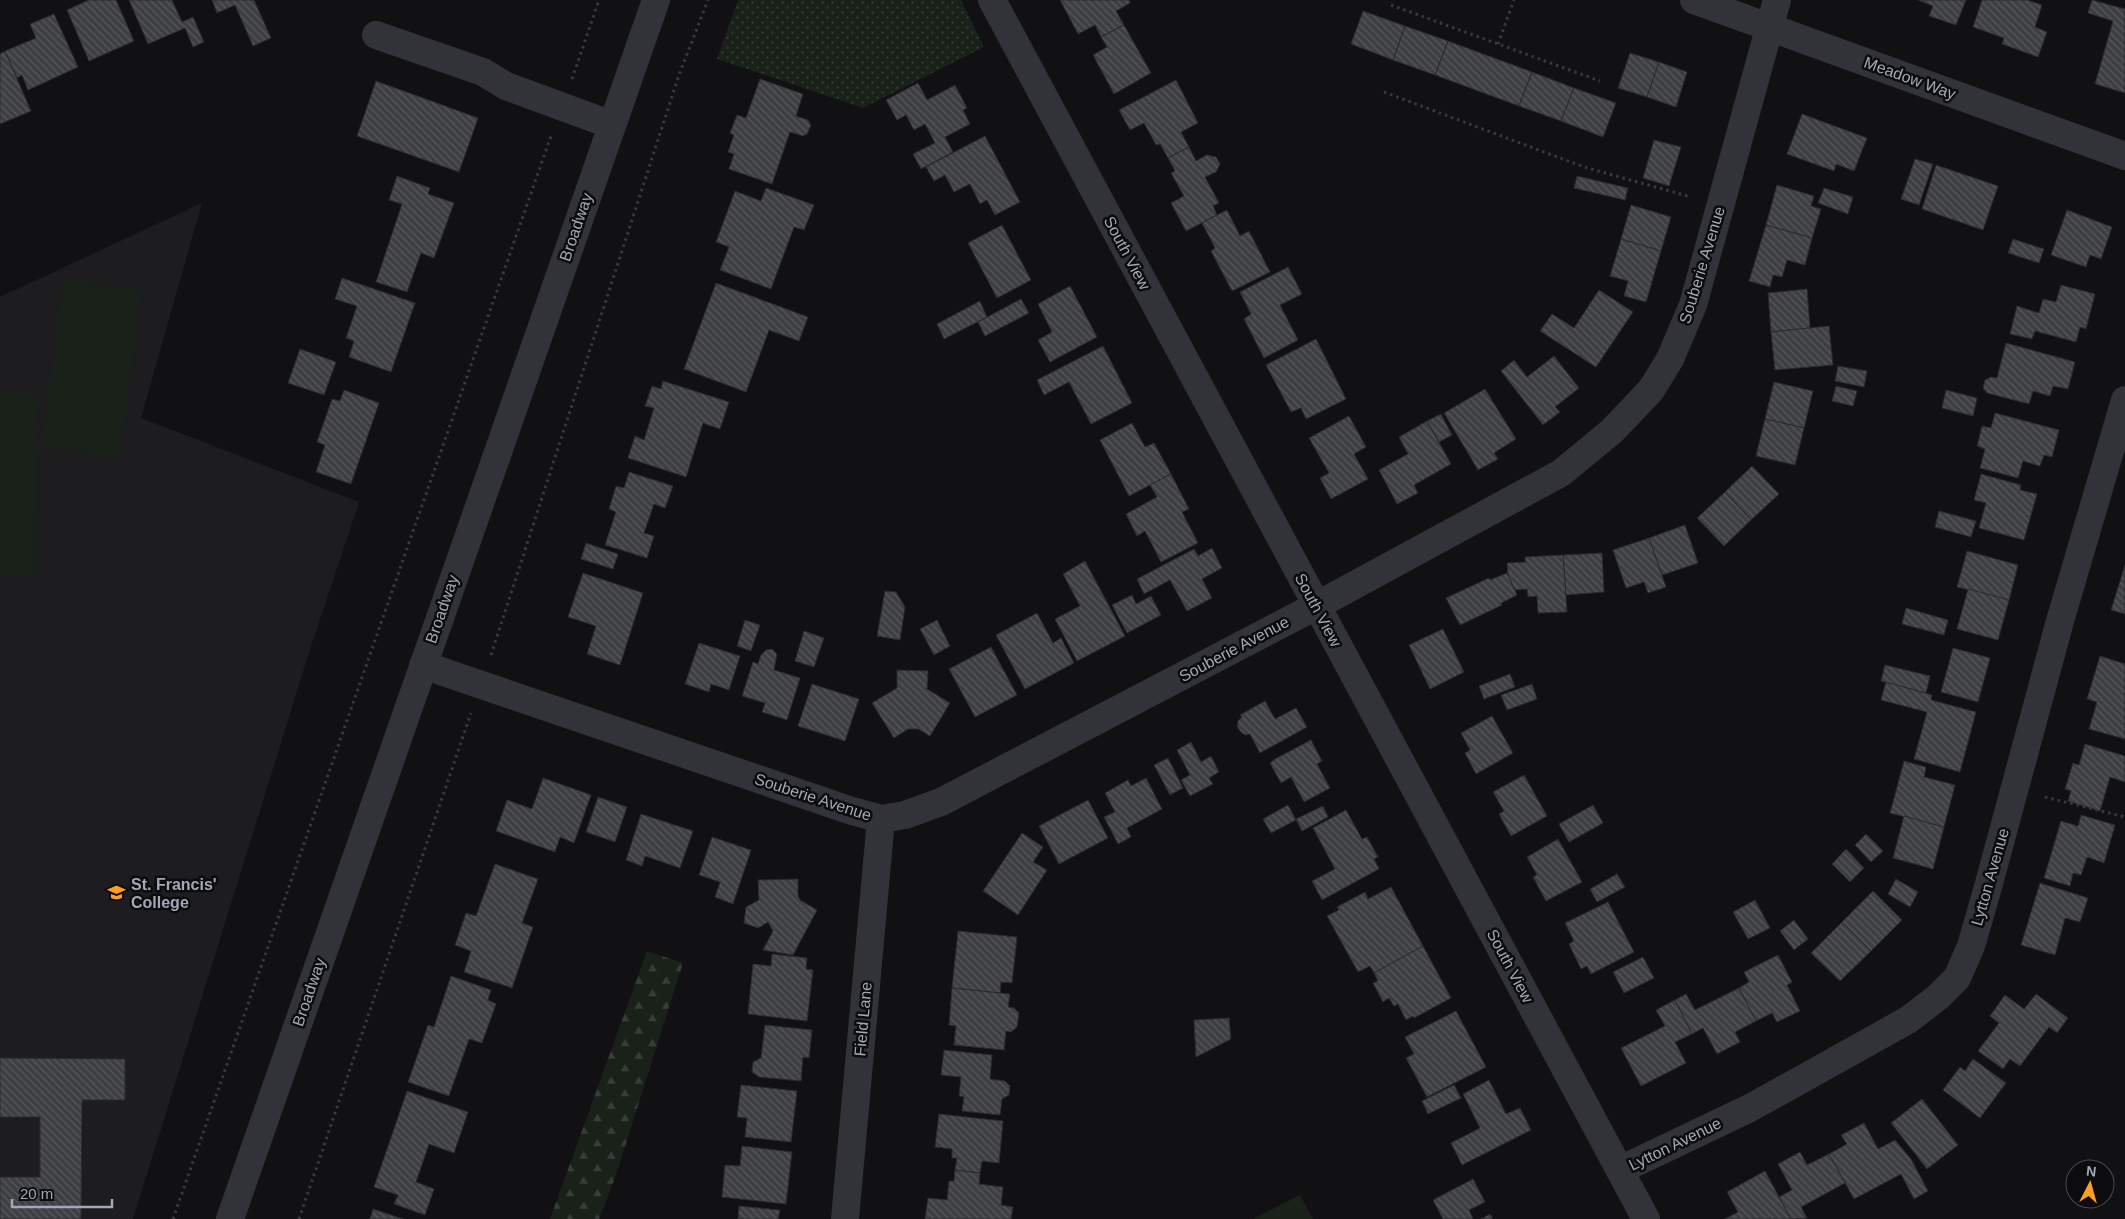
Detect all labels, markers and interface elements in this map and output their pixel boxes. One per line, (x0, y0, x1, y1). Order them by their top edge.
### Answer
street label: Meadow Way (1862, 54, 1958, 102)
street label: Broadway (556, 191, 596, 263)
street label: Souberie Avenue (1676, 204, 1728, 326)
street label: South View (1101, 213, 1154, 293)
street label: South View (1292, 570, 1345, 650)
street label: Broadway (422, 573, 462, 645)
street label: Souberie Avenue (1176, 613, 1292, 685)
street label: Souberie Avenue (753, 770, 874, 824)
street label: Lytton Avenue (1968, 826, 2012, 928)
place label: St. Francis' College (131, 876, 217, 911)
school or university icon: St. Francis' College (107, 883, 127, 903)
street label: South View (1484, 926, 1537, 1006)
street label: Broadway (289, 956, 329, 1028)
street label: Field Lane (851, 981, 875, 1057)
street label: Lytton Avenue (1626, 1114, 1724, 1174)
north arrow (2065, 1159, 2115, 1209)
text: N (2085, 1163, 2097, 1180)
scale bar (12, 1176, 112, 1208)
text: 20 m (20, 1185, 53, 1202)

